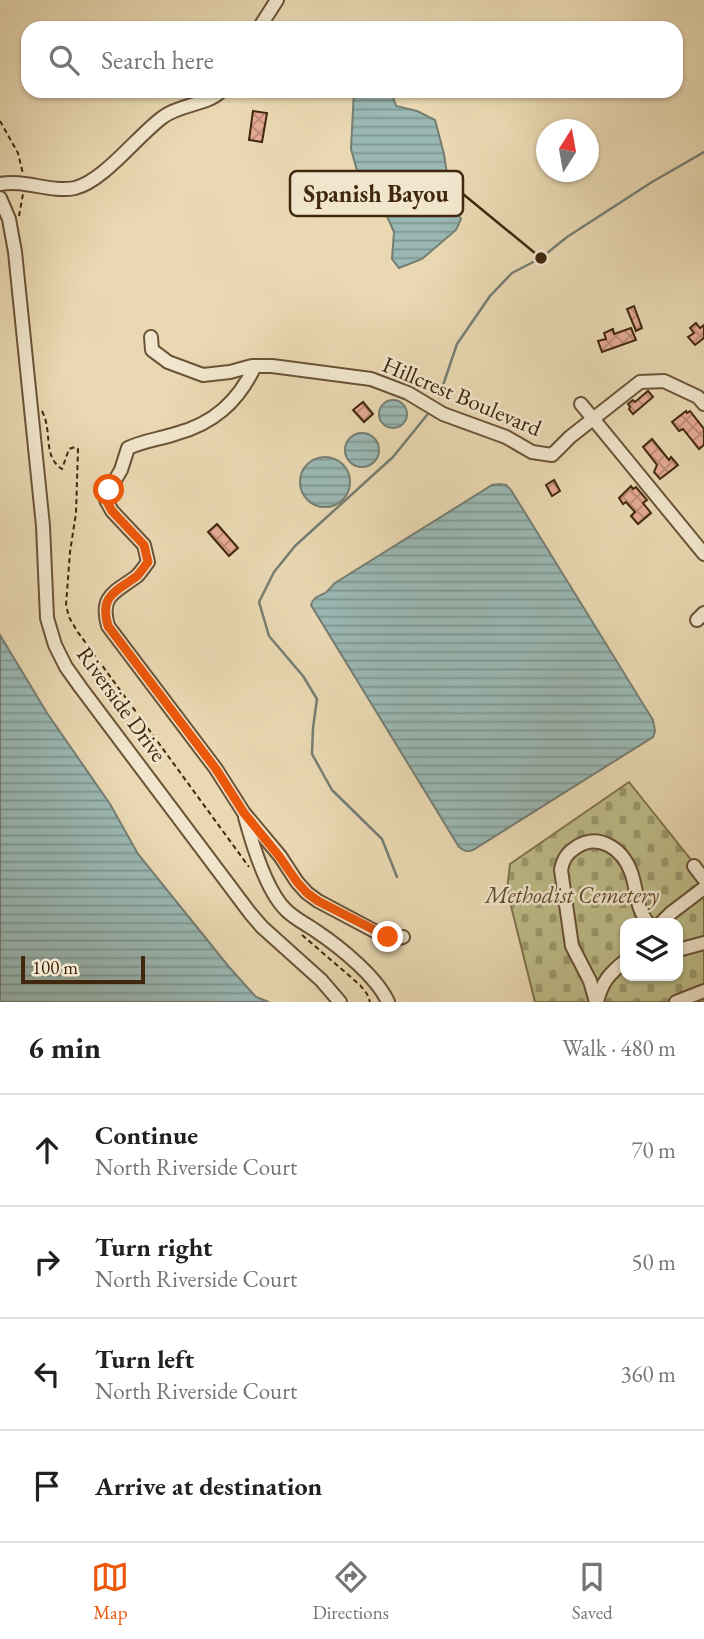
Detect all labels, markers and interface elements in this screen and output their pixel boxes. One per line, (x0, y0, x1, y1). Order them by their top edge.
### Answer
search box (21, 21, 683, 98)
icon: search (45, 41, 83, 79)
text: Search here (101, 43, 214, 77)
north arrow (536, 119, 599, 182)
callout: Spanish Bayou (290, 171, 463, 216)
text: Spanish Bayou (303, 178, 449, 210)
street label: Hillcrest Boulevard (378, 349, 546, 443)
route start (93, 474, 124, 505)
street label: Riverside Drive (70, 640, 174, 768)
park label: Methodist Cemetery (483, 880, 660, 910)
map controls (620, 918, 683, 981)
button: layers (620, 918, 683, 981)
route end (372, 921, 403, 952)
scale bar (21, 953, 145, 985)
text: 100 m (32, 955, 78, 980)
text: 6 min (28, 1028, 101, 1067)
text: Walk · 480 m (562, 1033, 676, 1063)
text: Continue (95, 1118, 198, 1152)
icon: ahead (28, 1131, 66, 1169)
text: 70 m (631, 1135, 676, 1165)
text: North Riverside Court (95, 1152, 297, 1182)
text: Turn right (95, 1230, 213, 1264)
icon: right (28, 1243, 66, 1281)
text: 50 m (631, 1247, 676, 1277)
text: North Riverside Court (95, 1264, 297, 1294)
text: Turn left (95, 1342, 194, 1376)
icon: left (28, 1355, 66, 1393)
text: 360 m (620, 1359, 676, 1389)
text: North Riverside Court (95, 1376, 297, 1406)
icon: arrive (28, 1467, 66, 1505)
text: Arrive at destination (95, 1469, 322, 1503)
tab: Map (91, 1558, 129, 1625)
tab: Directions (312, 1558, 389, 1625)
tab: Saved (572, 1558, 613, 1625)

